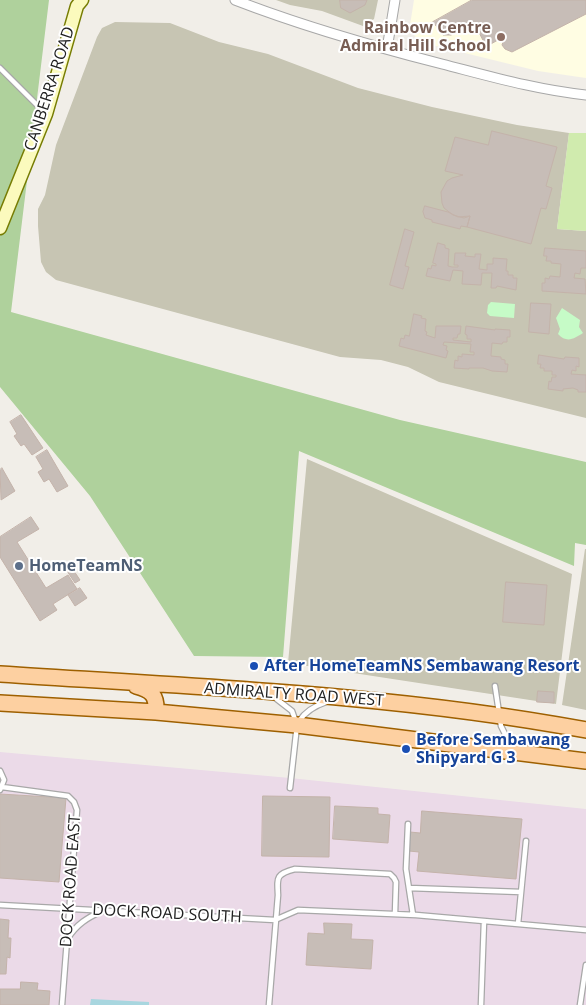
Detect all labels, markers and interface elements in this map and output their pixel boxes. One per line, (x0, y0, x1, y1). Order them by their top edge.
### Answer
place label: Rainbow Centre Admiral Hill School (340, 18, 491, 56)
street label: CANBERRA ROAD (21, 24, 79, 154)
marker: Rainbow Centre Admiral Hill School (495, 31, 507, 43)
place label: HomeTeamNS (29, 556, 142, 576)
marker: HomeTeamNS (13, 560, 25, 572)
place label: After HomeTeamNS Sembawang Resort (264, 656, 579, 676)
marker: After HomeTeamNS Sembawang Resort (248, 660, 260, 672)
street label: ADMIRALTY ROAD WEST (203, 679, 385, 711)
place label: Before Sembawang Shipyard G 3 (416, 730, 570, 768)
marker: Before Sembawang Shipyard G 3 (400, 743, 412, 755)
street label: DOCK ROAD EAST (57, 814, 85, 948)
street label: DOCK ROAD SOUTH (92, 900, 242, 928)

